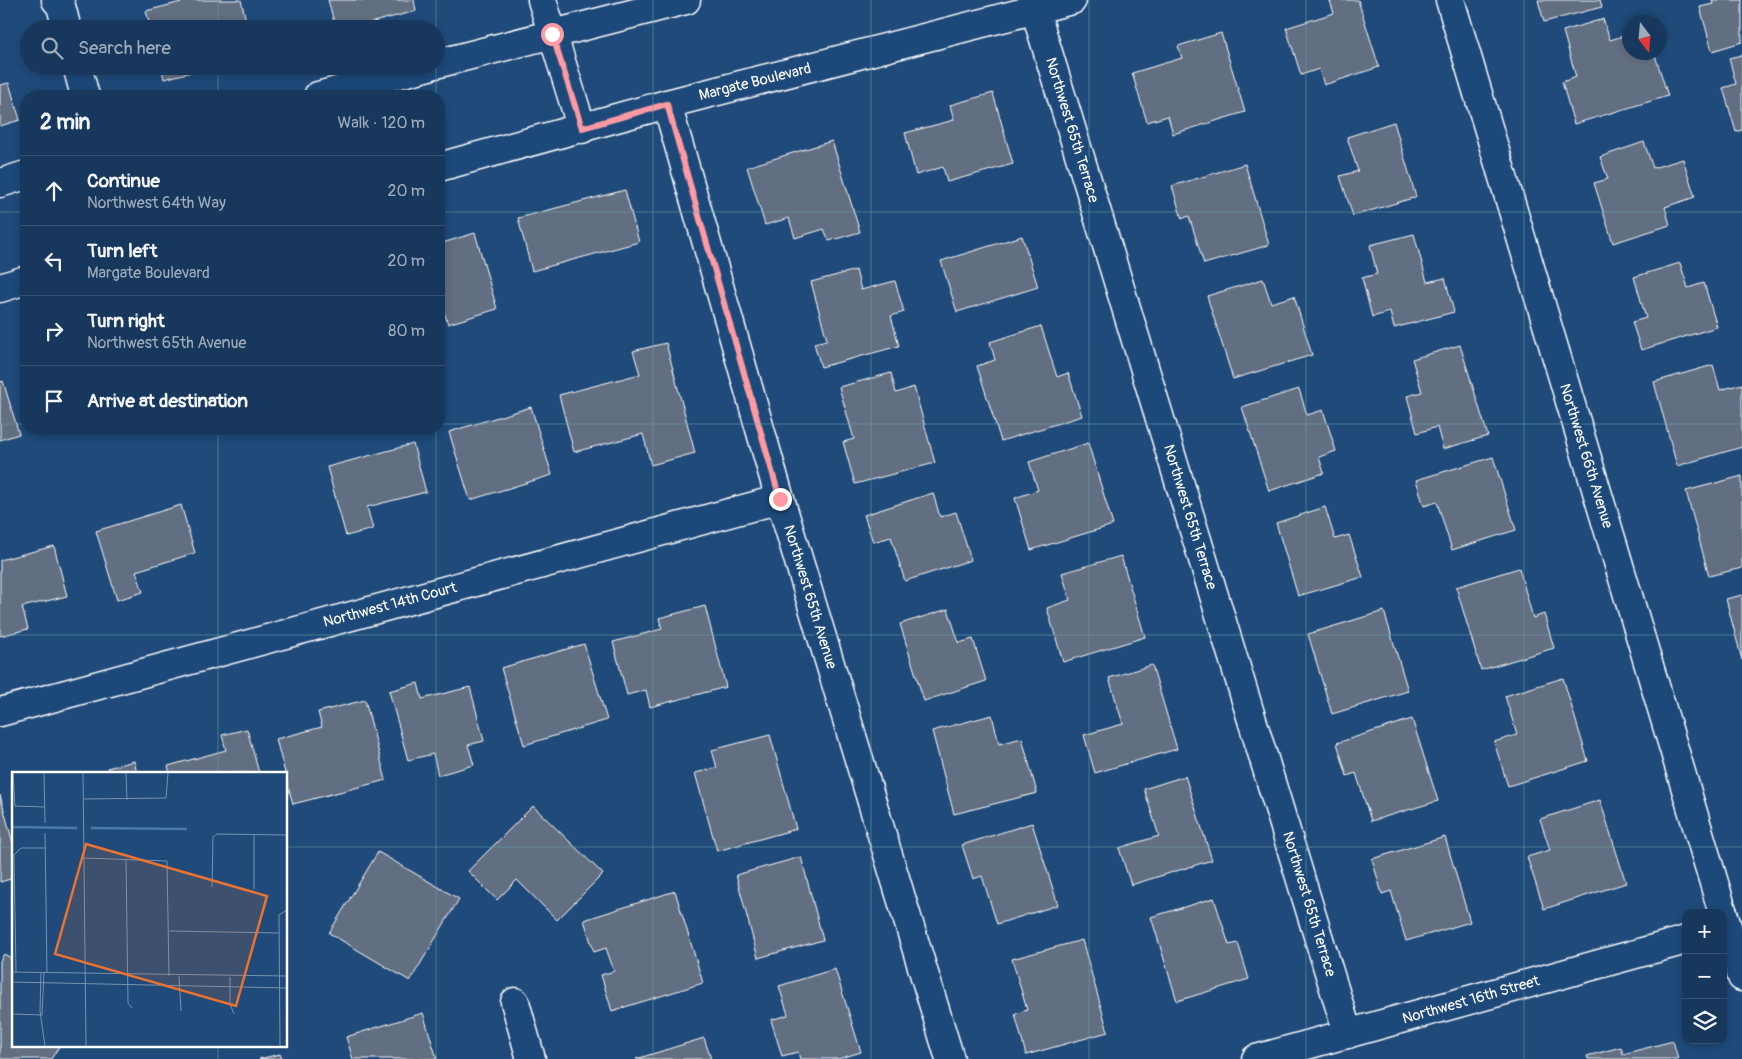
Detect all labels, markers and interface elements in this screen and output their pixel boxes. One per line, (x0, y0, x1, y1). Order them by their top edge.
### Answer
north arrow (1622, 15, 1667, 60)
search box (20, 20, 445, 75)
route start (541, 23, 564, 46)
icon: search (38, 34, 66, 62)
text: Search here (78, 36, 171, 60)
street label: Northwest 65th Terrace (1041, 55, 1103, 205)
street label: Margate Boulevard (697, 59, 813, 105)
text: 2 min (40, 109, 90, 136)
text: Walk · 120 m (337, 113, 425, 133)
text: Continue (87, 169, 160, 193)
icon: ahead (40, 177, 68, 205)
text: 20 m (387, 181, 425, 201)
text: Northwest 64th Way (87, 193, 226, 213)
text: Turn left (87, 239, 157, 263)
icon: left (40, 247, 68, 275)
text: 20 m (387, 251, 425, 271)
text: Margate Boulevard (87, 263, 210, 283)
text: Turn right (87, 309, 165, 333)
icon: right (40, 317, 68, 345)
text: 80 m (388, 321, 425, 341)
text: Northwest 65th Avenue (87, 333, 246, 353)
street label: Northwest 66th Avenue (1555, 381, 1617, 531)
icon: arrive (40, 387, 68, 415)
text: Arrive at destination (87, 389, 248, 413)
street label: Northwest 65th Terrace (1159, 442, 1221, 592)
route end (769, 488, 792, 511)
street label: Northwest 65th Avenue (779, 523, 841, 672)
street label: Northwest 14th Court (321, 578, 460, 632)
inset map (12, 772, 288, 1046)
street label: Northwest 65th Terrace (1278, 829, 1340, 979)
map controls (1682, 909, 1727, 1044)
button: + (1682, 909, 1727, 954)
button: − (1682, 954, 1727, 999)
street label: Northwest 16th Street (1400, 971, 1543, 1029)
button: layers (1682, 999, 1727, 1044)

